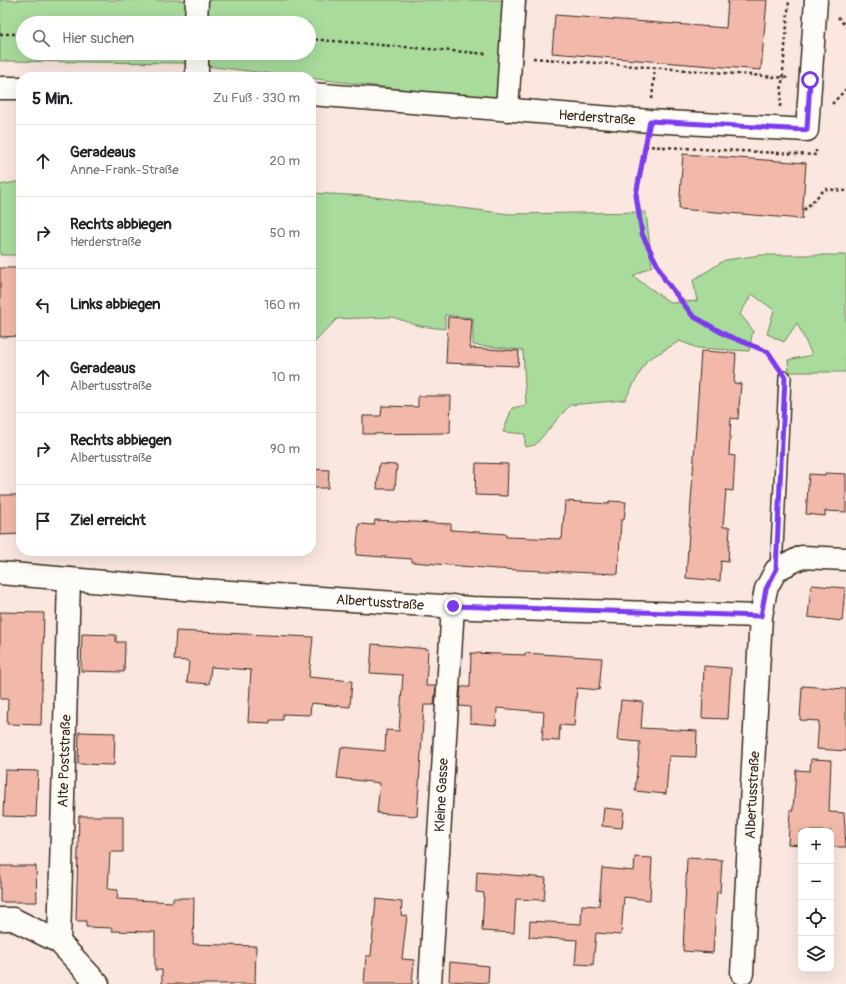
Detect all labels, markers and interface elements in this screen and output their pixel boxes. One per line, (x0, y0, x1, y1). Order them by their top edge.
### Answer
search box (16, 16, 316, 60)
icon: search (30, 27, 52, 49)
text: Hier suchen (62, 29, 134, 48)
route start (801, 71, 819, 89)
text: 5 Min. (32, 88, 73, 109)
text: Zu Fuß · 330 m (213, 90, 300, 106)
street label: Herderstraße (558, 106, 636, 129)
text: Geradeaus (70, 143, 136, 162)
icon: ahead (32, 150, 54, 172)
text: 20 m (269, 153, 300, 169)
text: Anne-Frank-Straße (70, 162, 179, 178)
text: Rechts abbiegen (70, 215, 172, 234)
icon: right (32, 222, 54, 244)
text: 50 m (270, 225, 300, 241)
text: Herderstraße (70, 234, 141, 250)
icon: left (32, 294, 54, 316)
text: Links abbiegen (70, 295, 161, 314)
text: 160 m (264, 297, 300, 313)
text: Geradeaus (70, 359, 136, 378)
icon: ahead (32, 366, 54, 388)
text: 10 m (272, 369, 300, 385)
text: Albertusstraße (70, 378, 152, 394)
text: Rechts abbiegen (70, 431, 172, 450)
icon: right (32, 438, 54, 460)
text: 90 m (270, 441, 300, 457)
text: Albertusstraße (70, 450, 152, 466)
icon: arrive (32, 510, 54, 532)
text: Ziel erreicht (70, 511, 146, 530)
street label: Albertusstraße (335, 591, 425, 614)
route end (444, 597, 462, 615)
street label: Alte Poststraße (54, 714, 75, 808)
street label: Albertusstraße (742, 751, 763, 839)
street label: Kleine Gasse (431, 757, 452, 832)
map controls (798, 828, 834, 972)
button: + (798, 828, 834, 864)
button: − (798, 864, 834, 900)
button: locate (798, 900, 834, 936)
button: layers (798, 936, 834, 972)

